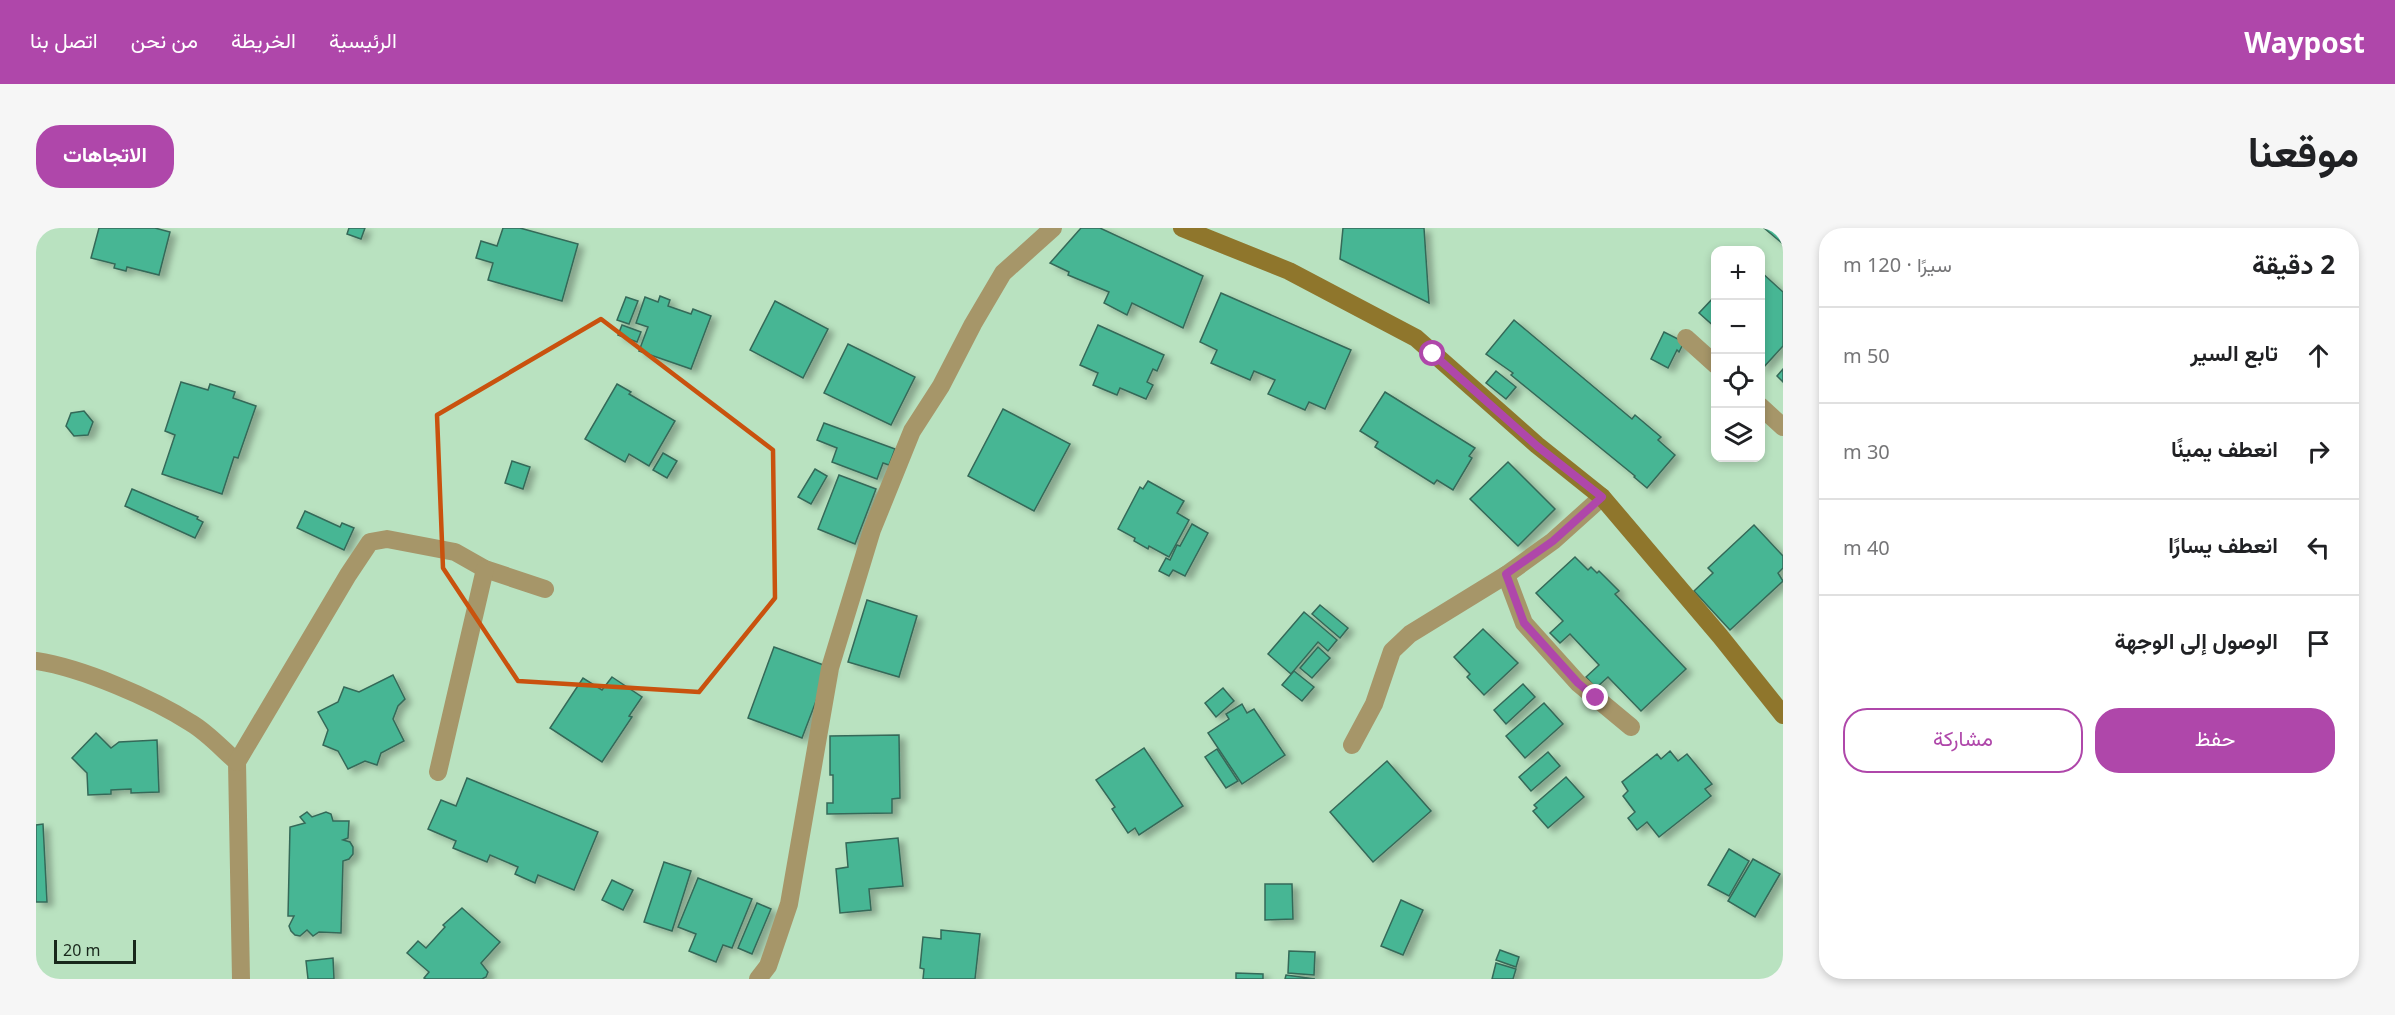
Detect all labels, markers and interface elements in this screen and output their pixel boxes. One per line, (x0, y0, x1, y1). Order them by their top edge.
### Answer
text: Waypost (2244, 23, 2365, 61)
text: اتصل بنا (30, 26, 98, 54)
text: من نحن (131, 26, 198, 54)
text: الخريطة (231, 26, 296, 54)
text: الرئيسية (329, 26, 397, 54)
text: موقعنا (2248, 122, 2359, 179)
button: الاتجاهات (36, 125, 174, 188)
map controls (1711, 246, 1765, 462)
button: + (1711, 246, 1765, 300)
text: 2 دقيقة (2252, 246, 2335, 282)
text: سيرًا · 120 m (1843, 251, 1952, 278)
button: − (1711, 300, 1765, 354)
text: تابع السير (2190, 337, 2278, 367)
icon: ahead (2302, 339, 2335, 372)
route start (1419, 340, 1445, 366)
text: 50 m (1843, 342, 1890, 369)
button: locate (1711, 354, 1765, 408)
button: layers (1711, 408, 1765, 462)
text: انعطف يمينًا (2171, 433, 2278, 463)
icon: right (2302, 435, 2335, 468)
text: 30 m (1843, 438, 1890, 465)
text: انعطف يسارًا (2168, 529, 2278, 559)
icon: left (2302, 531, 2335, 564)
text: 40 m (1843, 534, 1890, 561)
text: الوصول إلى الوجهة (2114, 625, 2278, 655)
icon: arrive (2302, 627, 2335, 660)
route end (1582, 684, 1608, 710)
button: مشاركة (1843, 708, 2083, 773)
button: حفظ (2095, 708, 2335, 773)
scale bar (54, 937, 136, 964)
text: 20 m (63, 939, 100, 961)

